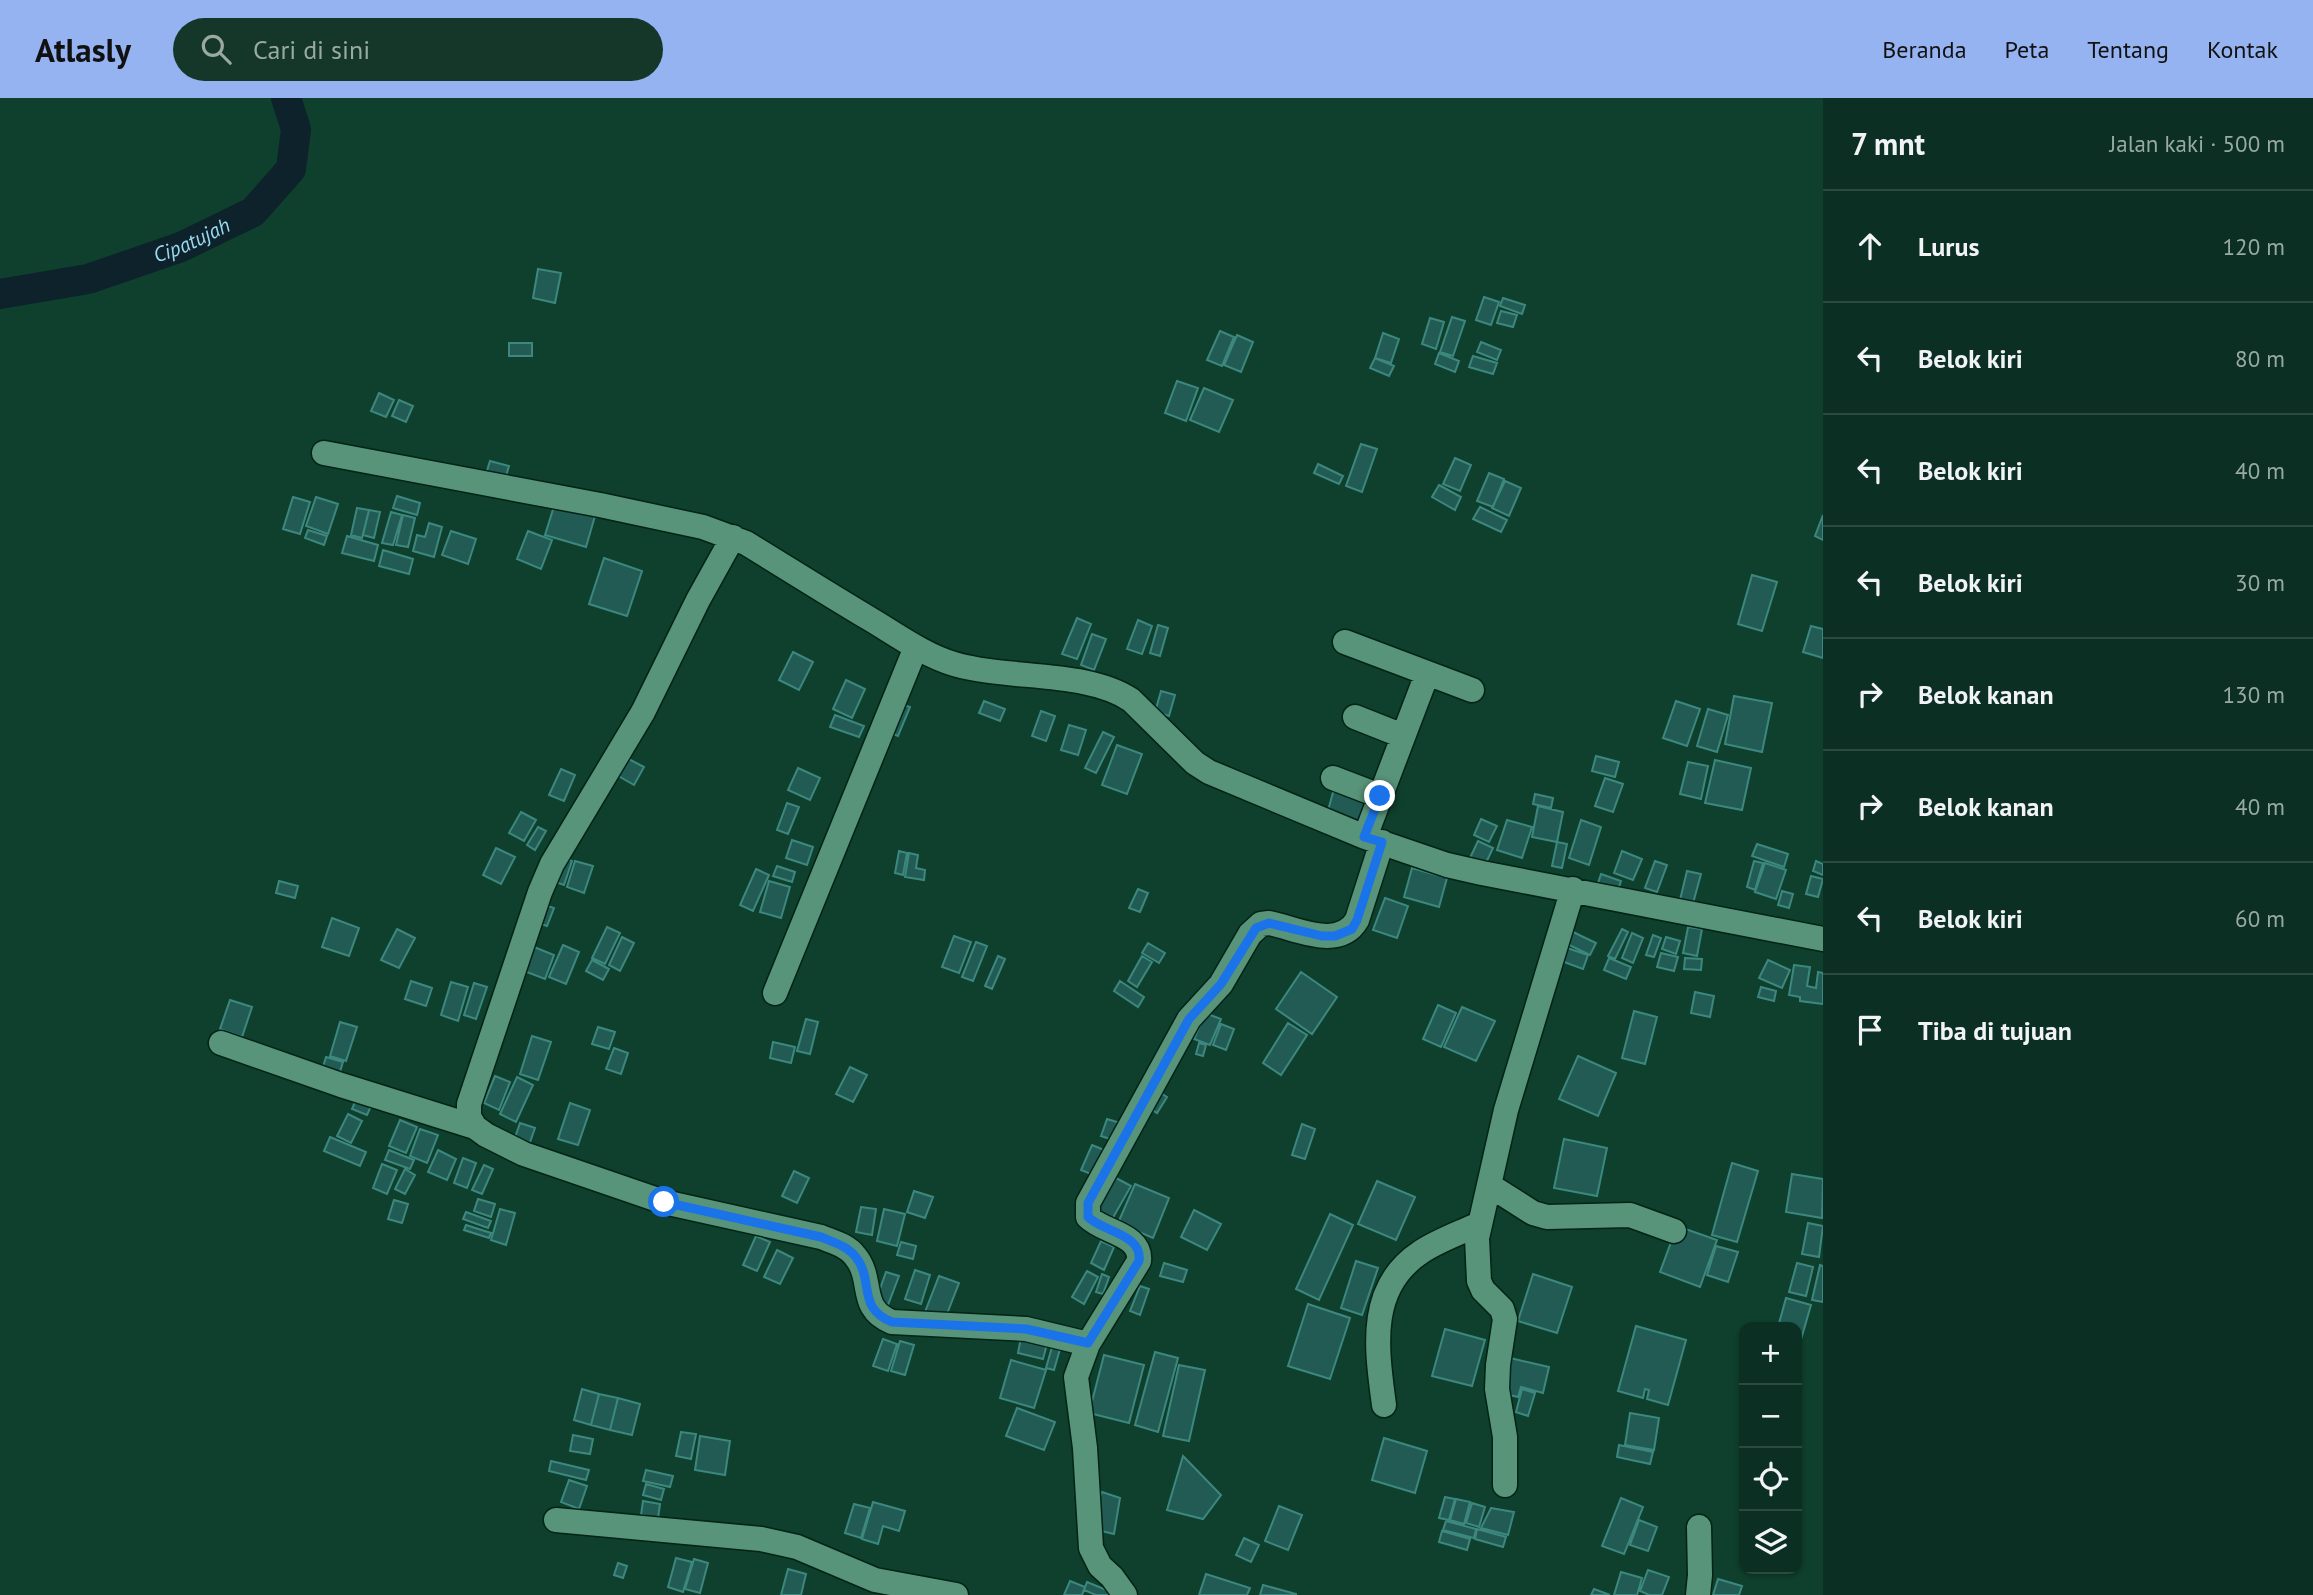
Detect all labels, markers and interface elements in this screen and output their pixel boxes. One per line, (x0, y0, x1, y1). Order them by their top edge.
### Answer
search box (173, 18, 663, 81)
text: Atlasly (35, 28, 131, 71)
icon: search (197, 30, 235, 68)
text: Cari di sini (253, 33, 370, 66)
text: Beranda (1882, 34, 1967, 65)
text: Peta (2005, 34, 2049, 65)
text: Tentang (2087, 34, 2169, 65)
text: Kontak (2207, 34, 2278, 65)
text: 7 mnt (1851, 124, 1925, 163)
text: Jalan kaki · 500 m (2110, 129, 2285, 158)
water label: Cipatujah (150, 211, 234, 268)
icon: ahead (1851, 227, 1889, 265)
text: Lurus (1918, 230, 1979, 263)
text: 120 m (2223, 232, 2285, 261)
icon: left (1851, 339, 1889, 377)
text: Belok kiri (1918, 342, 2023, 375)
text: 80 m (2235, 344, 2285, 373)
icon: left (1851, 451, 1889, 489)
text: Belok kiri (1918, 454, 2023, 487)
text: 40 m (2235, 456, 2285, 485)
icon: left (1851, 563, 1889, 601)
text: Belok kiri (1918, 566, 2023, 599)
text: 30 m (2235, 568, 2285, 597)
icon: right (1851, 675, 1889, 713)
text: Belok kanan (1918, 678, 2054, 711)
text: 130 m (2223, 680, 2285, 709)
route end (1364, 780, 1395, 811)
icon: right (1851, 787, 1889, 825)
text: Belok kanan (1918, 790, 2054, 823)
text: 40 m (2235, 792, 2285, 821)
icon: left (1851, 899, 1889, 937)
text: Belok kiri (1918, 902, 2023, 935)
text: 60 m (2235, 904, 2285, 933)
icon: arrive (1851, 1011, 1889, 1049)
text: Tiba di tujuan (1918, 1014, 2072, 1047)
route start (648, 1186, 679, 1217)
map controls (1739, 1322, 1802, 1574)
button: + (1739, 1322, 1802, 1385)
button: − (1739, 1385, 1802, 1448)
button: locate (1739, 1448, 1802, 1511)
button: layers (1739, 1511, 1802, 1574)

